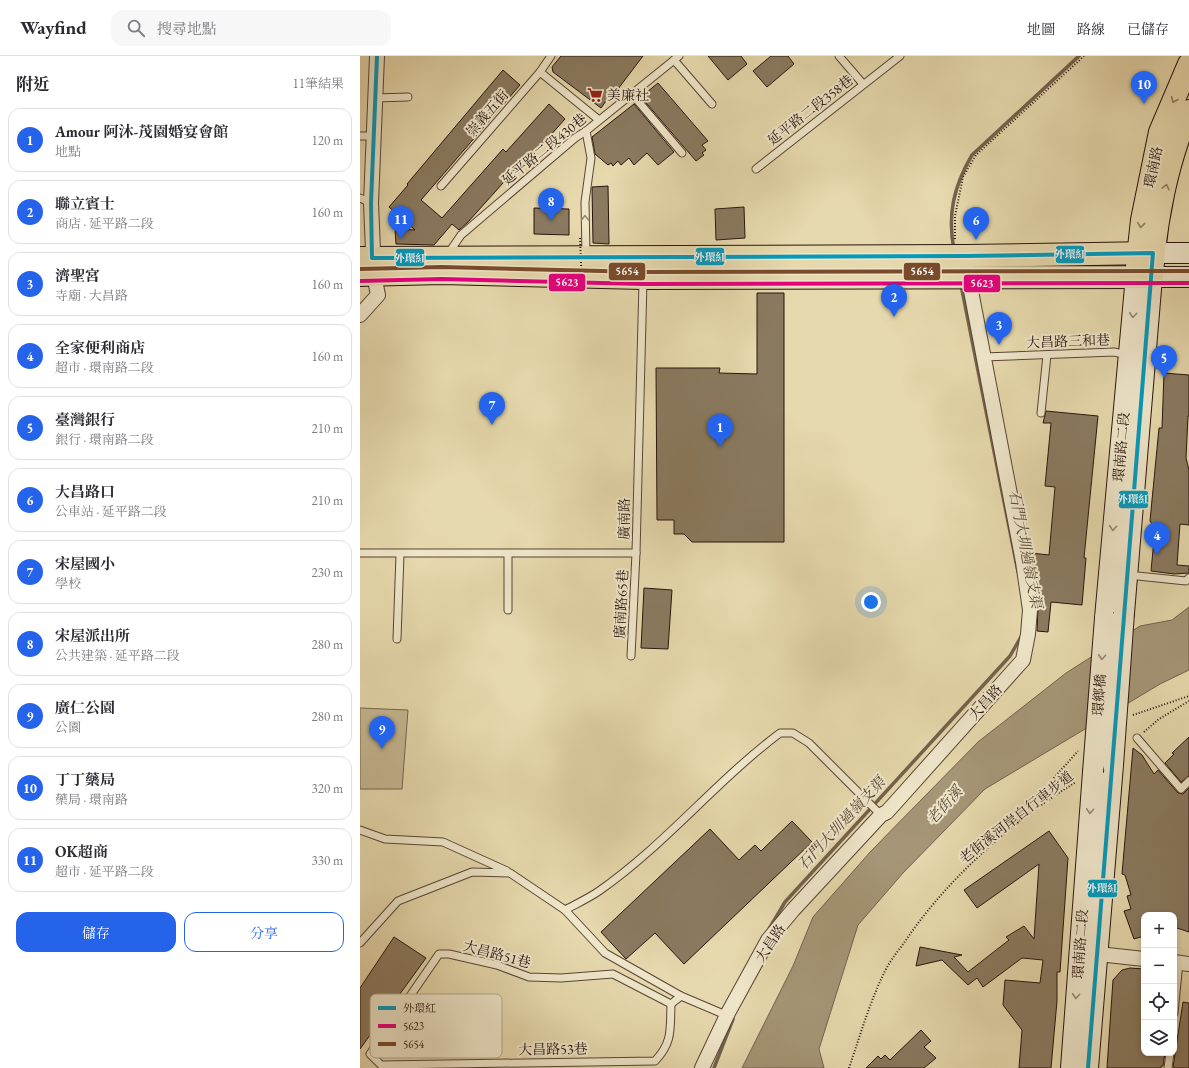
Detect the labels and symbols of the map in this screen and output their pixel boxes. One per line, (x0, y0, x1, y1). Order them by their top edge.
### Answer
street label: 延平路二段358巷 (763, 71, 857, 149)
pin: 10 (1131, 71, 1157, 104)
street label: 崇義五街 (462, 86, 512, 140)
supermarket icon: 美廉社 (586, 86, 604, 104)
place label: 美廉社 (607, 86, 649, 104)
one-way arrow (1171, 95, 1179, 103)
street label: 延平路二段430巷 (498, 109, 590, 189)
street label: 環南路 (1140, 145, 1166, 189)
one-way arrow (1161, 184, 1170, 191)
pin: 8 (538, 188, 564, 221)
pin: 11 (388, 206, 414, 239)
pin: 6 (963, 207, 989, 240)
one-way arrow (581, 215, 590, 221)
one-way arrow (1137, 222, 1146, 228)
line badge: 外環紅 (1055, 245, 1085, 264)
line badge: 外環紅 (695, 247, 725, 266)
text: 外環紅 (1054, 247, 1087, 261)
line badge: 外環紅 (395, 248, 425, 267)
text: 外環紅 (694, 250, 727, 264)
text: 外環紅 (394, 251, 427, 265)
line badge: 5654 (608, 262, 646, 281)
line badge: 5654 (903, 262, 941, 281)
text: 5654 (615, 264, 639, 278)
text: 5654 (910, 264, 934, 278)
line badge: 5623 (548, 273, 586, 292)
line badge: 5623 (963, 274, 1001, 293)
text: 5623 (555, 275, 579, 289)
text: 5623 (970, 276, 994, 290)
pin: 2 (881, 284, 907, 317)
pin: 3 (986, 312, 1012, 345)
one-way arrow (1128, 312, 1137, 318)
street label: 大昌路三和巷 (1026, 331, 1110, 351)
pin: 5 (1151, 345, 1177, 378)
pin: 7 (479, 392, 505, 425)
street label: 環南路二段 (1109, 411, 1133, 483)
pin: 1 (707, 414, 733, 447)
water label: 石門大圳過嶺支渠 (1005, 488, 1047, 612)
line badge: 外環紅 (1118, 490, 1149, 509)
text: 外環紅 (1117, 492, 1150, 506)
street label: 廣南路 (615, 498, 633, 540)
pin: 4 (1144, 522, 1170, 555)
one-way arrow (1108, 525, 1117, 531)
street label: 廣南路65巷 (610, 569, 632, 639)
your location (861, 592, 881, 612)
one-way arrow (1098, 654, 1107, 660)
street label: 環鄉橋 (1089, 673, 1109, 717)
street label: 大昌路 (964, 680, 1006, 724)
pin: 9 (369, 716, 395, 749)
street label: 老街溪河岸自行車步道 (955, 767, 1077, 867)
water label: 石門大圳過嶺支渠 (793, 771, 890, 873)
water label: 老街溪 (922, 780, 967, 828)
one-way arrow (1086, 808, 1095, 814)
line badge: 外環紅 (1087, 879, 1118, 898)
text: 外環紅 (1086, 881, 1119, 895)
street label: 環南路二段 (1069, 908, 1091, 980)
street label: 大昌路 (751, 921, 789, 965)
street label: 大昌路51巷 (461, 936, 533, 972)
one-way arrow (1071, 993, 1080, 999)
legend (370, 994, 502, 1058)
text: 外環紅 (403, 1001, 436, 1015)
text: 5623 (403, 1019, 424, 1033)
text: 5654 (403, 1037, 425, 1051)
street label: 大昌路53巷 (518, 1039, 588, 1059)

